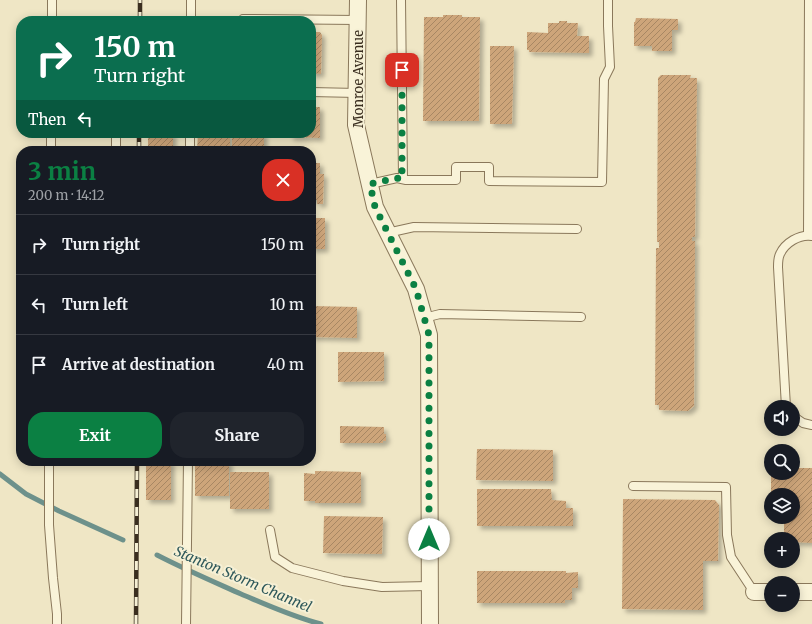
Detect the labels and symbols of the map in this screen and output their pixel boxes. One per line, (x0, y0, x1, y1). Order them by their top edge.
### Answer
street label: Monroe Avenue (350, 30, 367, 128)
pin (385, 53, 419, 87)
position arrow (408, 518, 450, 560)
water label: Stanton Storm Channel (172, 542, 314, 616)

